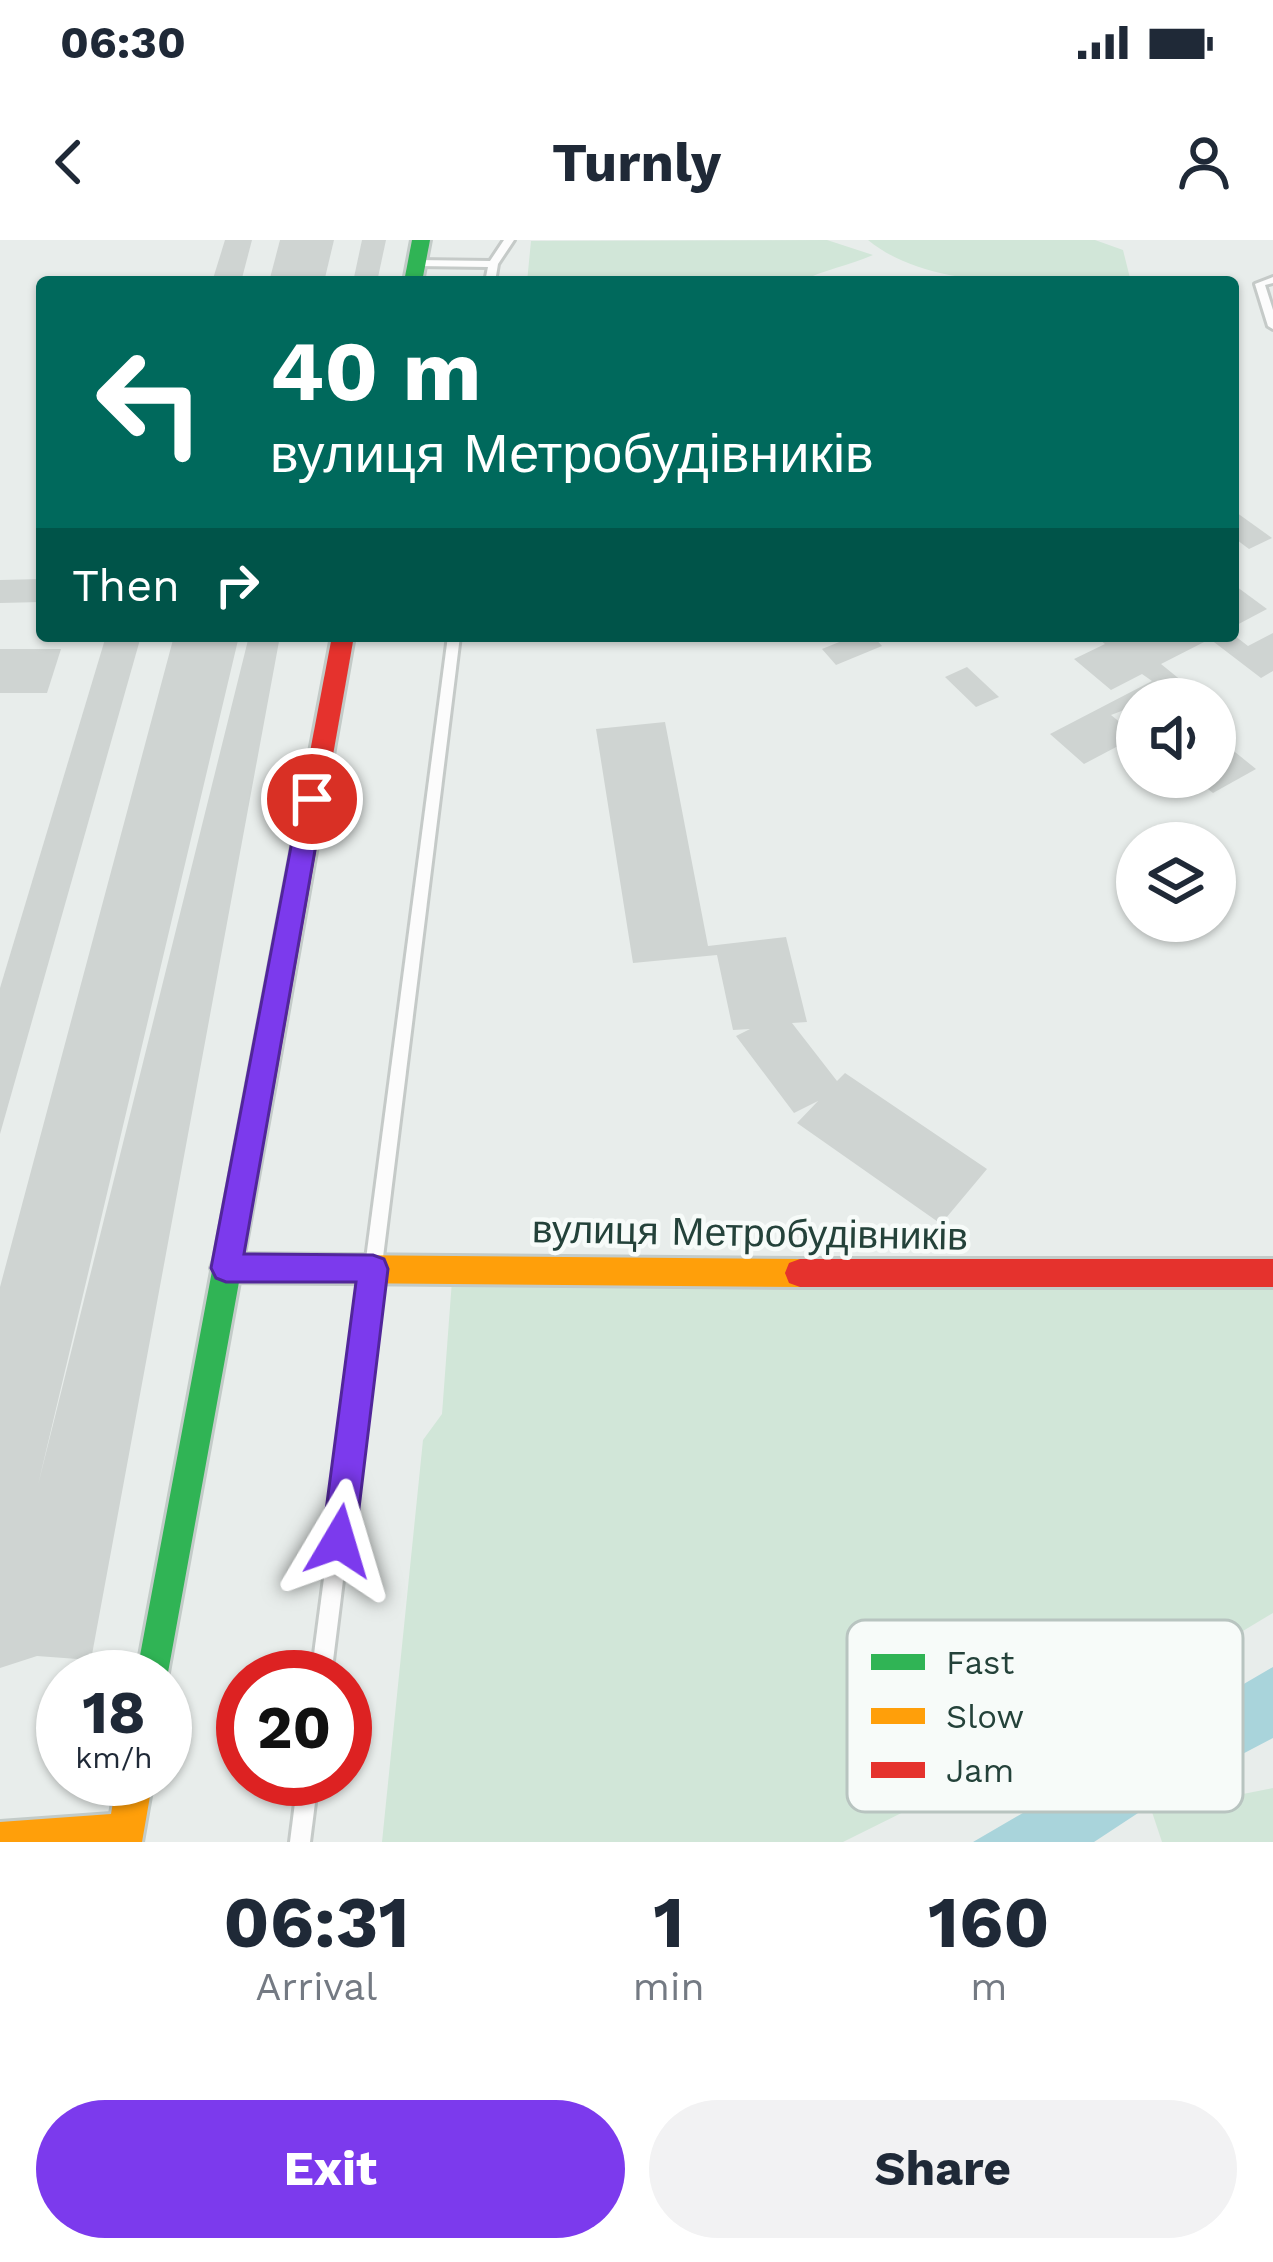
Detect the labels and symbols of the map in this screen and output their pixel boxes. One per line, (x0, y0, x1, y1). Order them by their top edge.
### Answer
pin (261, 748, 363, 850)
street label: вулиця Метробудівників (532, 1206, 968, 1259)
position arrow (276, 1478, 402, 1604)
legend (847, 1620, 1243, 1812)
text: Fast (946, 1643, 1015, 1682)
speed limit sign: 20 (216, 1650, 372, 1806)
text: Slow (946, 1697, 1024, 1736)
text: Jam (946, 1751, 1014, 1790)

